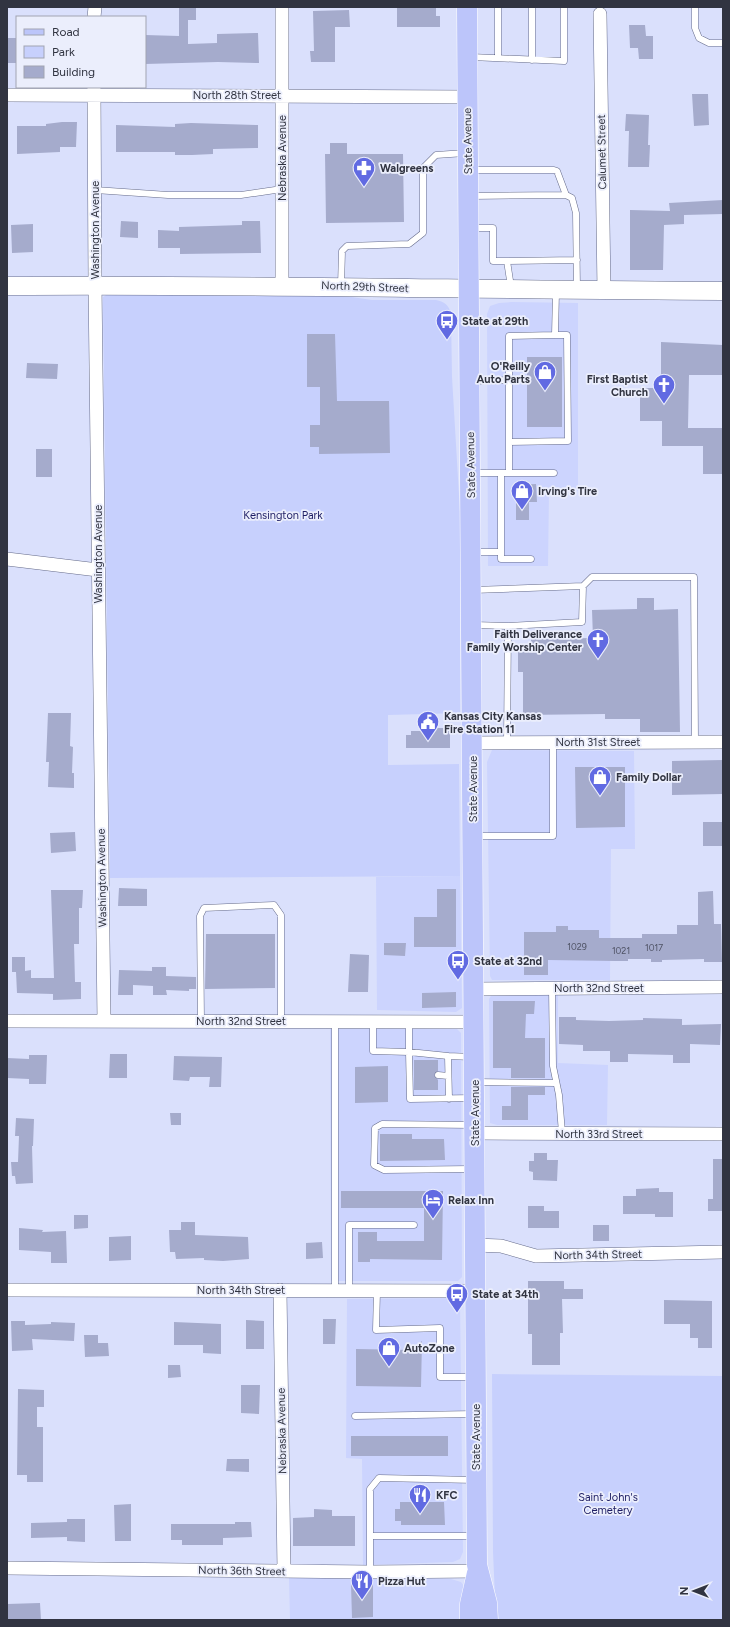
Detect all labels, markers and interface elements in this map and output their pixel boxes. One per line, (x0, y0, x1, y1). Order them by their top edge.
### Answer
legend (16, 16, 146, 88)
text: Road (52, 25, 80, 39)
text: Park (52, 45, 75, 59)
text: Building (52, 65, 95, 79)
street label: North 28th Street (193, 89, 281, 102)
street label: State Avenue (461, 108, 475, 174)
street label: Calumet Street (595, 114, 609, 190)
street label: Nebraska Avenue (276, 115, 289, 201)
pharmacy icon: Walgreens (351, 155, 377, 188)
place label: Walgreens (380, 162, 433, 175)
street label: Washington Avenue (89, 181, 102, 279)
street label: North 29th Street (321, 279, 409, 295)
bus stop icon: State at 29th (434, 308, 460, 341)
place label: State at 29th (462, 315, 528, 328)
shop icon: O'Reilly Auto Parts (532, 359, 558, 392)
place label: O'Reilly Auto Parts (476, 360, 531, 386)
church icon: First Baptist Church (651, 372, 677, 405)
place label: First Baptist Church (587, 373, 649, 399)
street label: State Avenue (464, 432, 478, 498)
shop icon: Irving's Tire (509, 478, 535, 511)
place label: Irving's Tire (538, 485, 597, 498)
street label: Washington Avenue (92, 505, 105, 603)
park label: Kensington Park (243, 509, 323, 522)
church icon: Faith Deliverance Family Worship Center (585, 627, 611, 660)
place label: Faith Deliverance Family Worship Center (467, 628, 583, 654)
public building icon: Kansas City Kansas Fire Station 11 (415, 709, 441, 742)
place label: Kansas City Kansas Fire Station 11 (444, 710, 541, 736)
street label: North 31st Street (556, 736, 640, 749)
street label: State Avenue (467, 756, 480, 822)
shop icon: Family Dollar (587, 764, 613, 797)
place label: Family Dollar (616, 771, 682, 784)
street label: Washington Avenue (95, 829, 109, 927)
house number: 1029 (567, 941, 587, 952)
house number: 1017 (645, 942, 663, 953)
house number: 1021 (612, 945, 630, 956)
bus stop icon: State at 32nd (445, 948, 471, 981)
place label: State at 32nd (474, 955, 542, 968)
street label: North 32nd Street (554, 982, 644, 995)
street label: North 32nd Street (196, 1015, 286, 1028)
street label: State Avenue (469, 1080, 482, 1146)
street label: North 33rd Street (555, 1128, 643, 1141)
hotel icon: Relax Inn (420, 1187, 446, 1220)
place label: Relax Inn (448, 1194, 494, 1207)
street label: North 34th Street (554, 1248, 642, 1262)
bus stop icon: State at 34th (444, 1281, 470, 1314)
street label: North 34th Street (197, 1284, 285, 1297)
place label: State at 34th (472, 1288, 539, 1301)
shop icon: AutoZone (376, 1335, 402, 1368)
place label: AutoZone (404, 1342, 455, 1355)
street label: Nebraska Avenue (275, 1388, 289, 1474)
street label: State Avenue (470, 1404, 483, 1470)
restaurant icon: KFC (407, 1482, 433, 1515)
place label: KFC (436, 1489, 457, 1502)
park label: Saint John's Cemetery (578, 1491, 638, 1517)
street label: North 36th Street (198, 1564, 286, 1578)
restaurant icon: Pizza Hut (349, 1568, 375, 1601)
north arrow (674, 1571, 714, 1611)
place label: Pizza Hut (378, 1575, 426, 1588)
text: N (678, 1587, 691, 1595)

